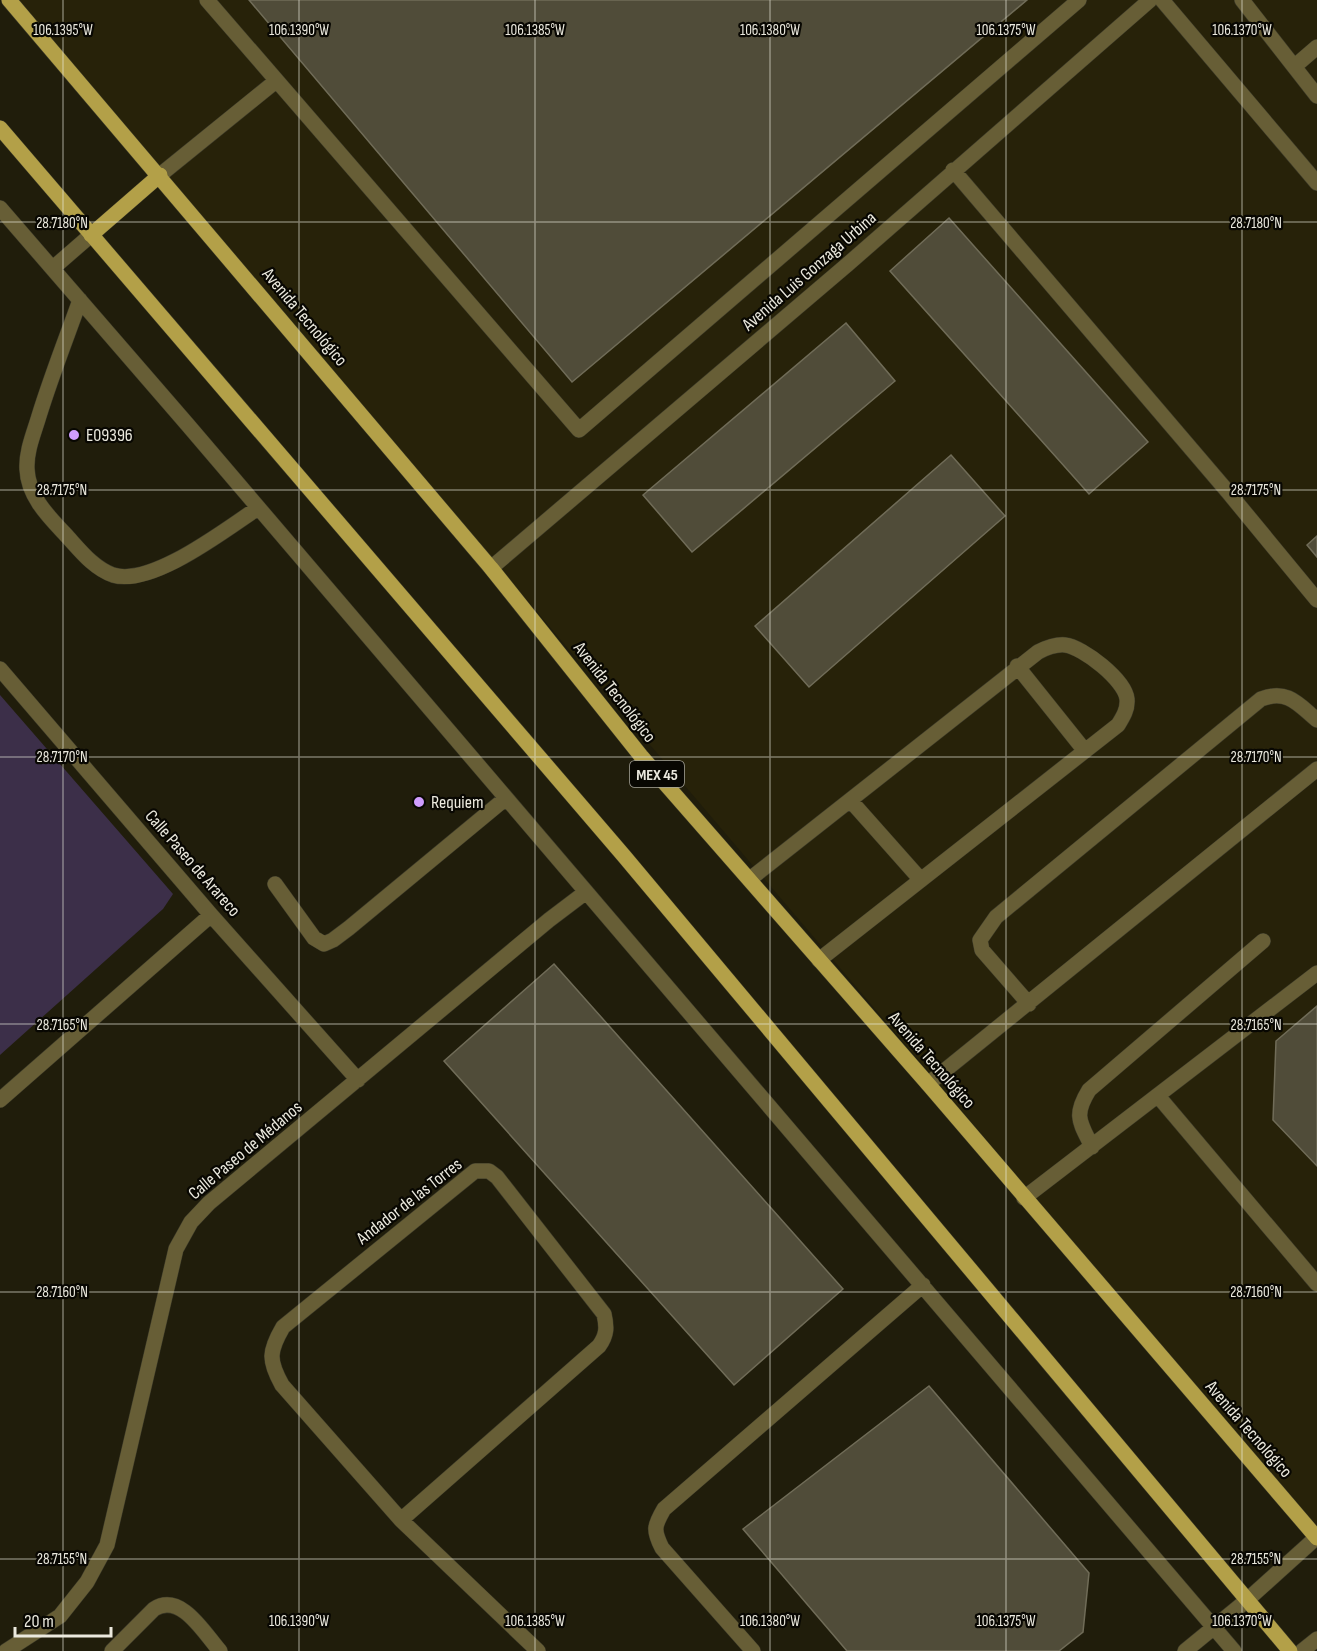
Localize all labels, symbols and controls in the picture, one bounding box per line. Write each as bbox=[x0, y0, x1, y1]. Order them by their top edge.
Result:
text: 106.1395°W bbox=[33, 21, 93, 40]
text: 106.1390°W bbox=[269, 21, 329, 40]
text: 106.1385°W bbox=[505, 21, 565, 40]
text: 106.1380°W bbox=[740, 21, 800, 40]
text: 106.1375°W bbox=[977, 21, 1036, 40]
text: 106.1370°W bbox=[1212, 21, 1272, 40]
street label: Avenida Luis Gonzaga Urbina bbox=[737, 207, 881, 336]
text: 28.7180°N bbox=[36, 214, 88, 233]
text: 28.7180°N bbox=[1230, 214, 1282, 233]
street label: Avenida Tecnológico bbox=[257, 263, 352, 371]
place label: E09396 bbox=[86, 425, 133, 446]
marker: E09396 bbox=[67, 428, 81, 442]
text: 28.7175°N bbox=[37, 481, 87, 500]
text: 28.7175°N bbox=[1231, 481, 1281, 500]
street label: Avenida Tecnológico bbox=[568, 637, 660, 747]
text: 28.7170°N bbox=[36, 748, 88, 767]
text: 28.7170°N bbox=[1230, 748, 1282, 767]
road number: MEX 45 bbox=[630, 761, 684, 787]
place label: Requiem bbox=[431, 792, 484, 813]
marker: Requiem bbox=[412, 795, 426, 809]
street label: Calle Paseo de Arareco bbox=[141, 806, 245, 921]
street label: Avenida Tecnológico bbox=[883, 1007, 979, 1113]
text: 28.7165°N bbox=[36, 1016, 88, 1035]
text: 28.7165°N bbox=[1230, 1016, 1282, 1035]
street label: Calle Paseo de Médanos bbox=[184, 1097, 306, 1204]
street label: Andador de las Torres bbox=[352, 1154, 466, 1250]
text: 28.7160°N bbox=[36, 1283, 88, 1302]
text: 28.7160°N bbox=[1230, 1283, 1282, 1302]
street label: Avenida Tecnológico bbox=[1200, 1376, 1296, 1482]
text: 28.7155°N bbox=[37, 1550, 87, 1569]
text: 28.7155°N bbox=[1231, 1550, 1281, 1569]
scale bar bbox=[15, 1600, 111, 1638]
text: 20 m bbox=[24, 1611, 54, 1632]
text: 106.1390°W bbox=[269, 1612, 329, 1631]
text: 106.1385°W bbox=[505, 1612, 565, 1631]
text: 106.1380°W bbox=[740, 1612, 800, 1631]
text: 106.1375°W bbox=[977, 1612, 1036, 1631]
text: 106.1370°W bbox=[1212, 1612, 1272, 1631]

